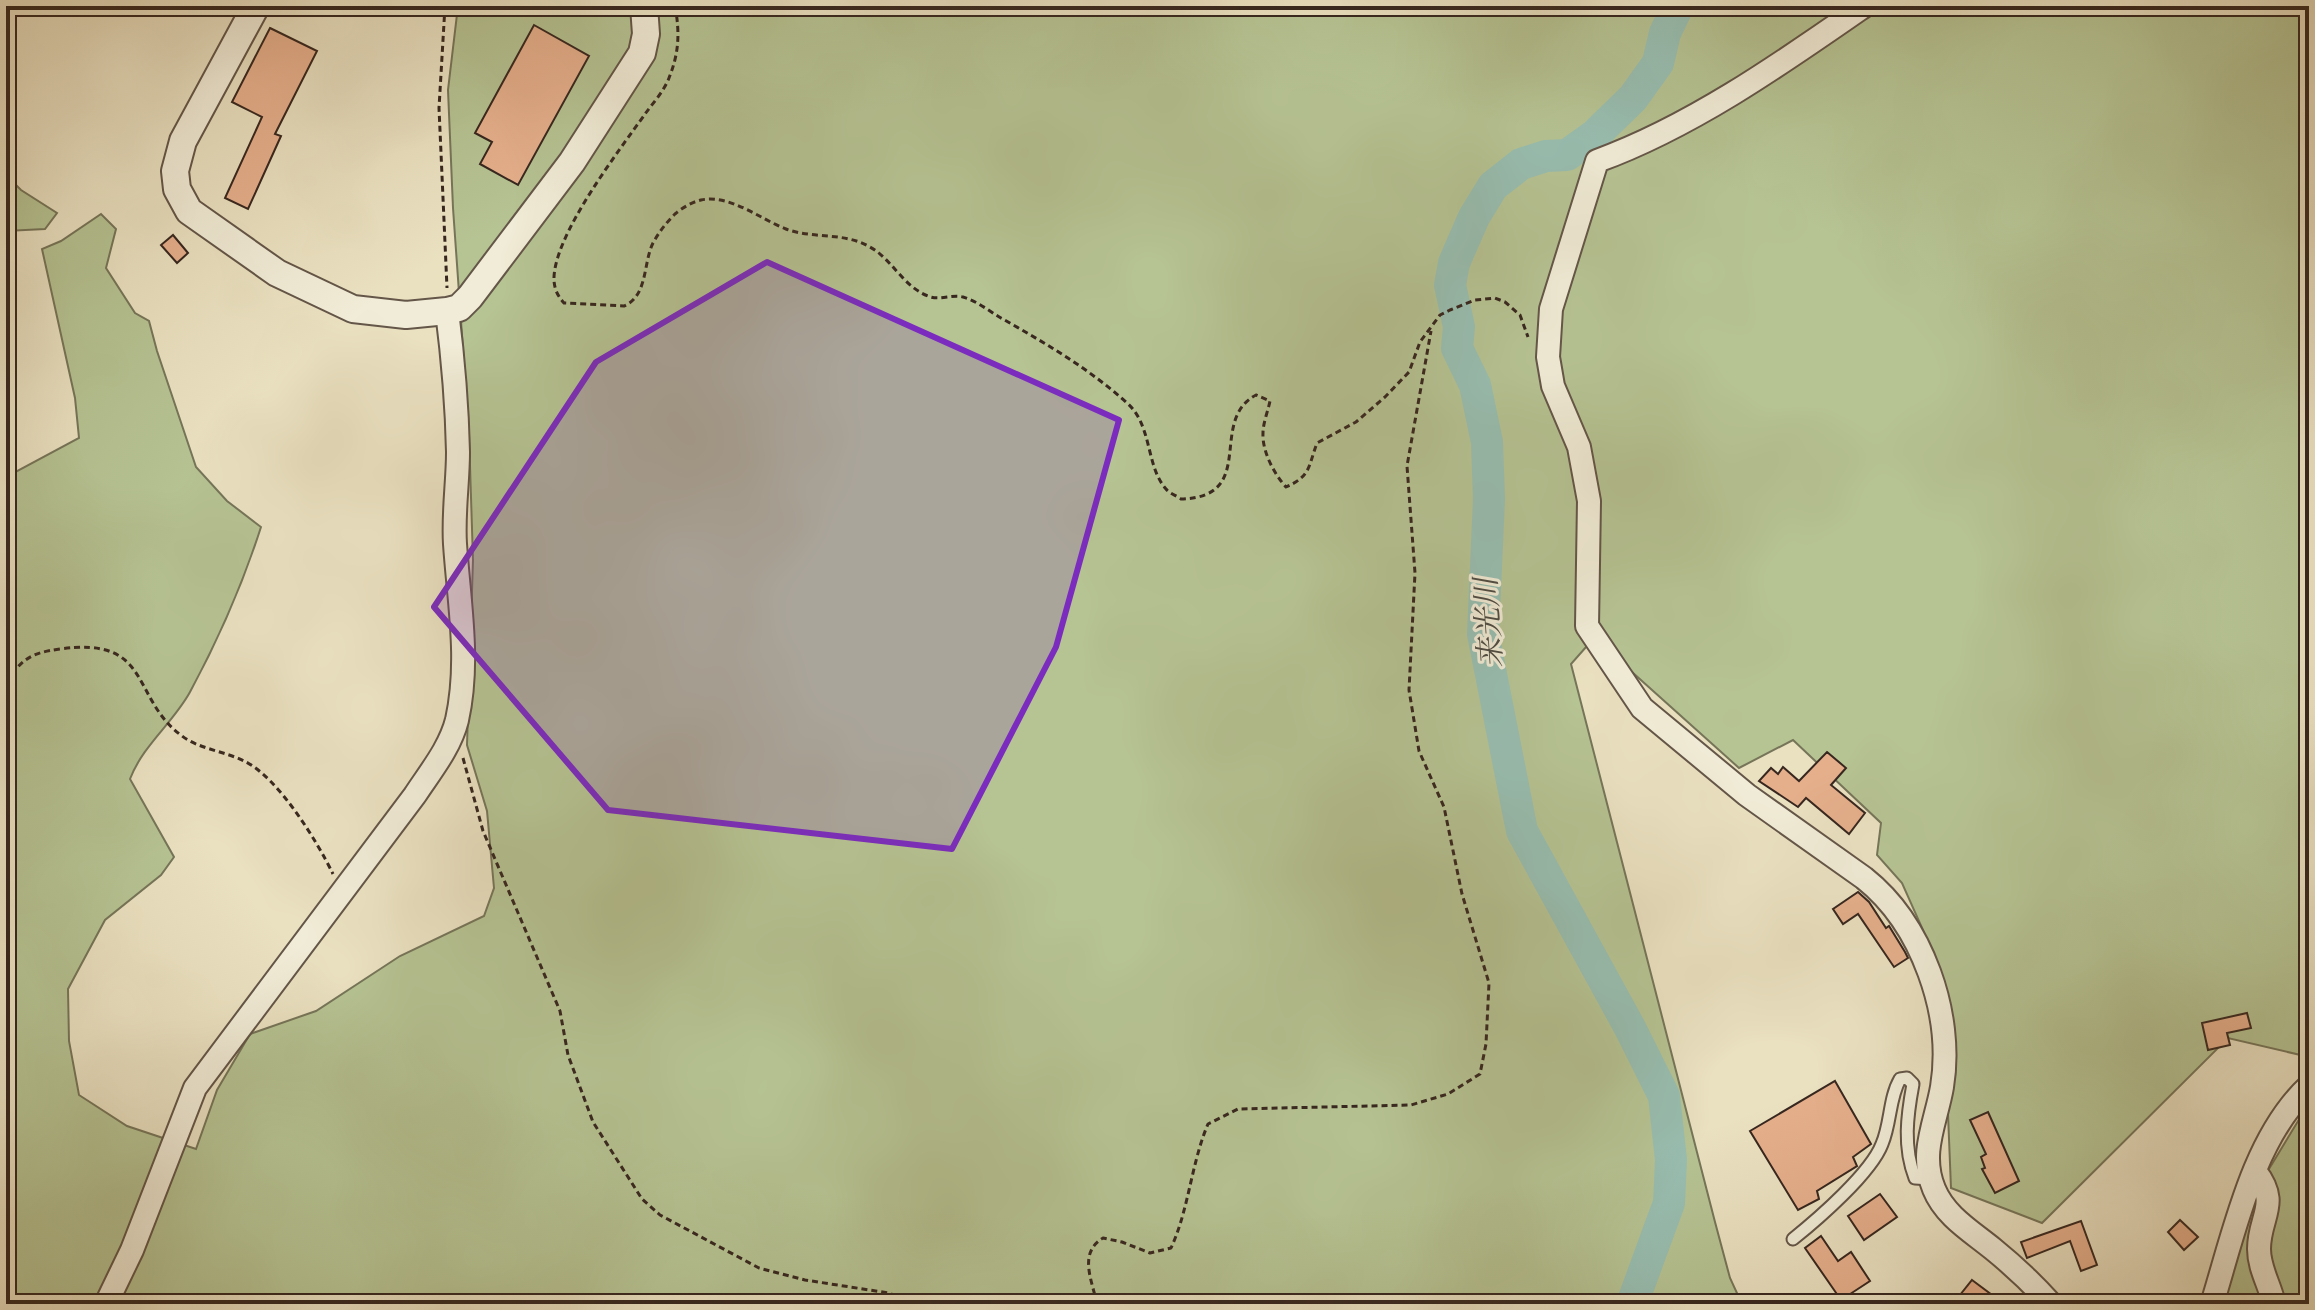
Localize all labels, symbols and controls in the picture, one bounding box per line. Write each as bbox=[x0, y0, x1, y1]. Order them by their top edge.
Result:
water label: 来光川 bbox=[1465, 574, 1513, 669]

